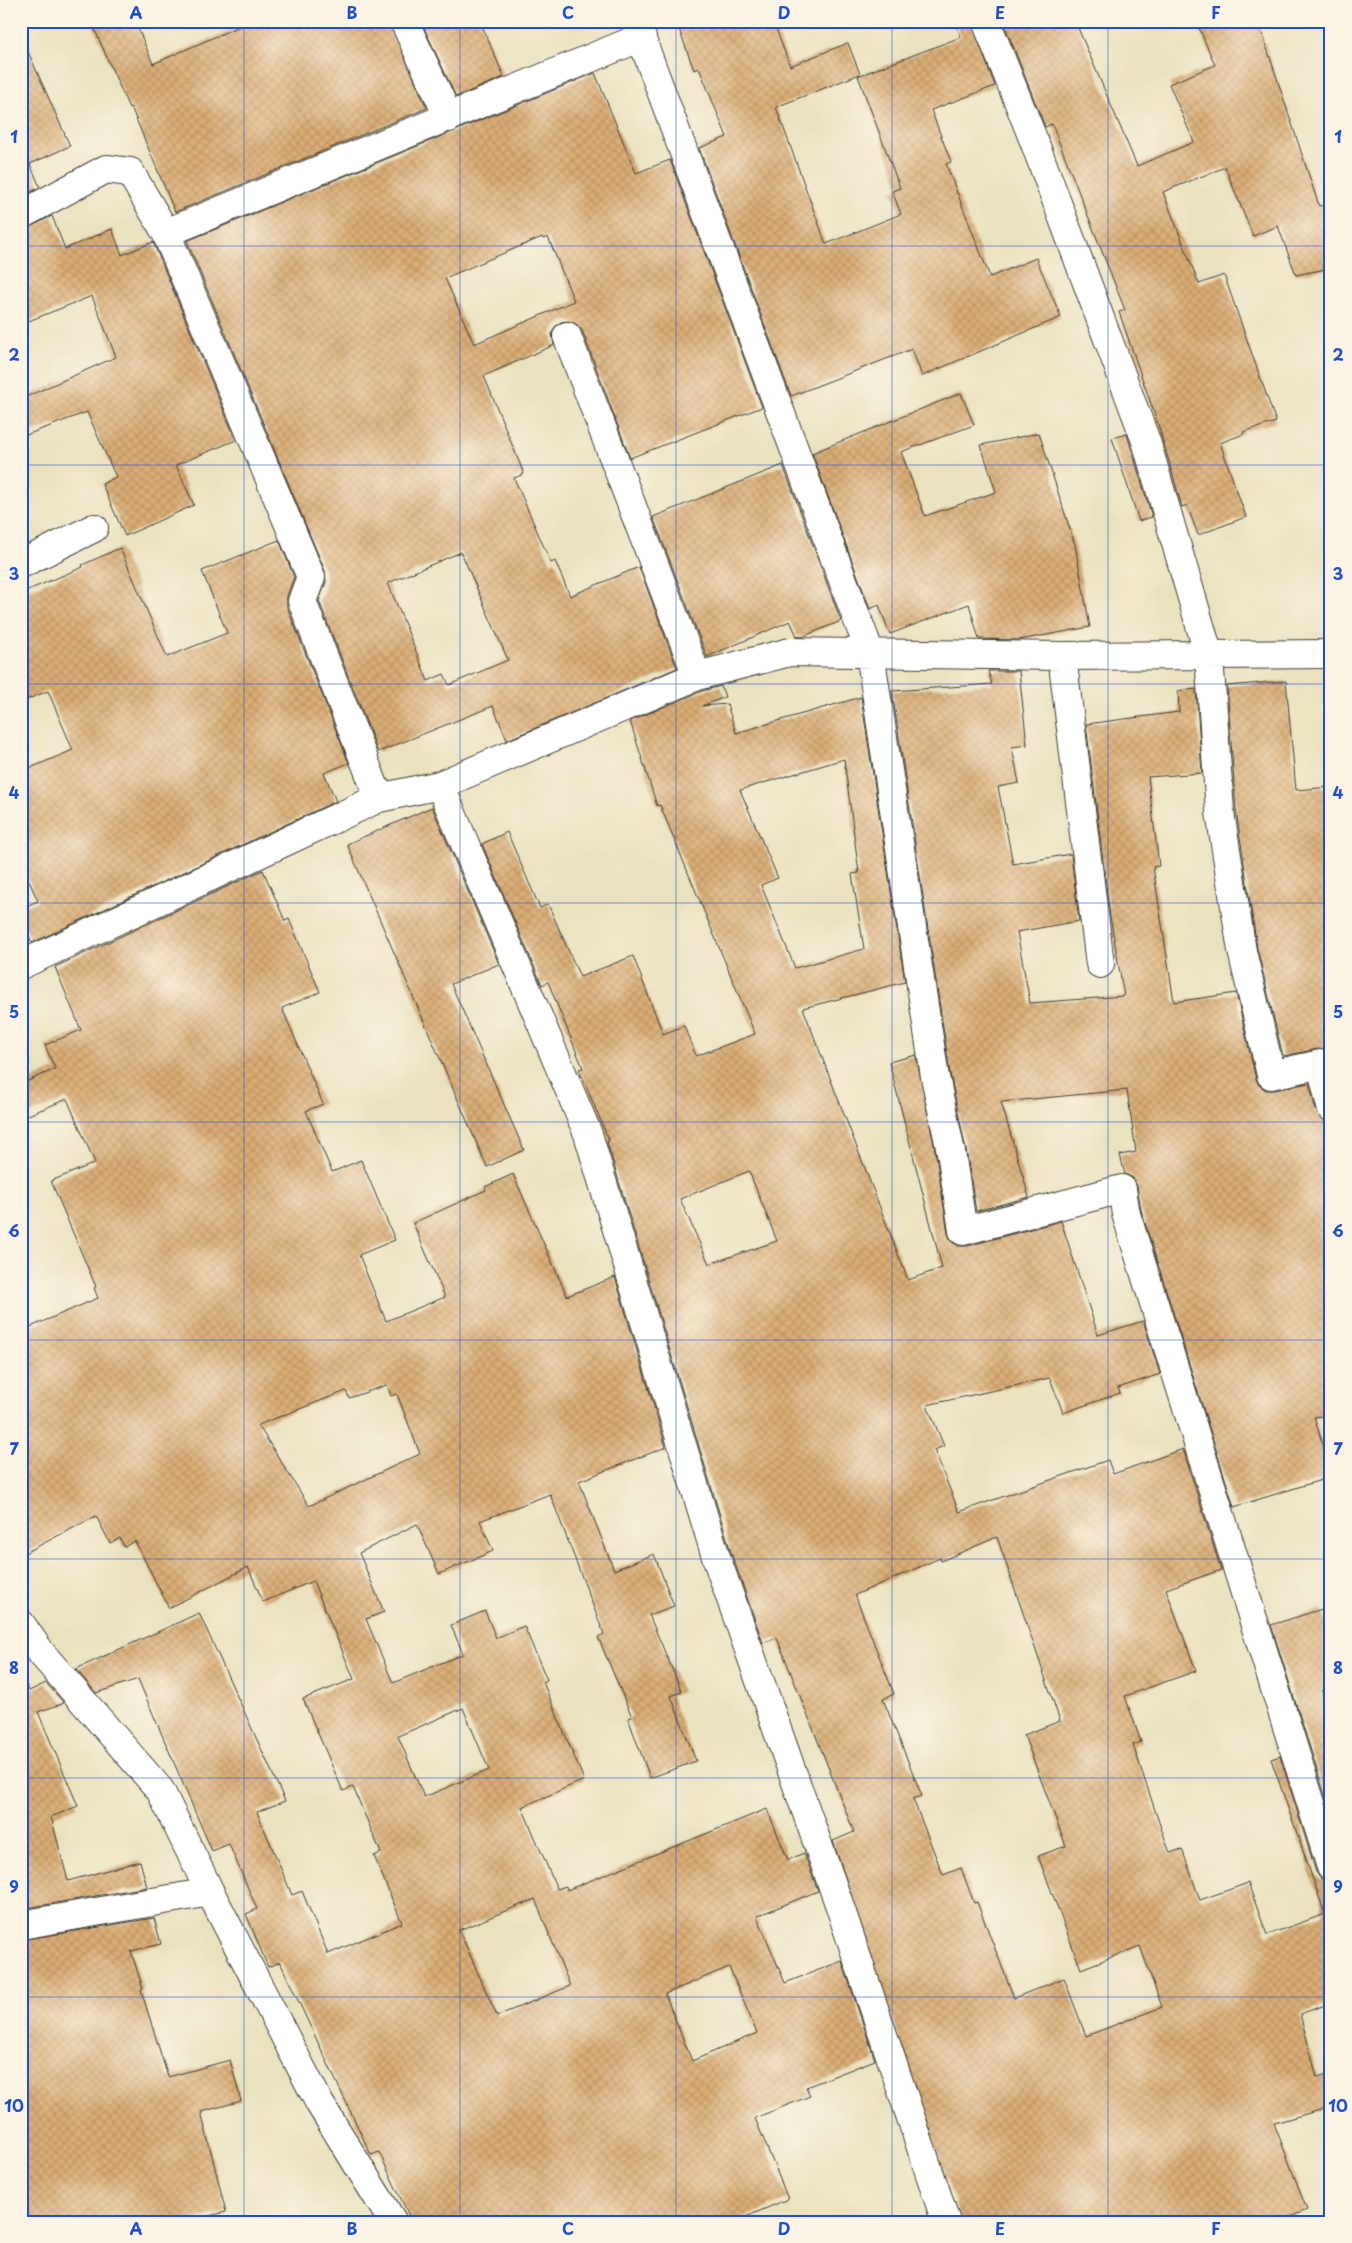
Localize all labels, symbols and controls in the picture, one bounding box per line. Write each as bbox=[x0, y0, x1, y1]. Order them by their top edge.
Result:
text: A bbox=[130, 0, 143, 24]
text: B bbox=[347, 0, 358, 24]
text: C bbox=[562, 0, 574, 24]
text: D bbox=[778, 0, 790, 24]
text: E bbox=[995, 0, 1005, 24]
text: F bbox=[1211, 0, 1221, 24]
text: 1 bbox=[10, 124, 18, 148]
text: 1 bbox=[1334, 124, 1342, 148]
text: 2 bbox=[8, 342, 20, 366]
text: 2 bbox=[1332, 342, 1344, 366]
text: 3 bbox=[9, 561, 19, 585]
text: 3 bbox=[1333, 561, 1343, 585]
text: 4 bbox=[9, 780, 20, 804]
text: 4 bbox=[1333, 780, 1344, 804]
text: 5 bbox=[9, 999, 19, 1023]
text: 5 bbox=[1333, 999, 1343, 1023]
text: 6 bbox=[8, 1218, 20, 1242]
text: 6 bbox=[1332, 1218, 1344, 1242]
text: 7 bbox=[9, 1436, 19, 1460]
text: 7 bbox=[1333, 1436, 1343, 1460]
text: 8 bbox=[9, 1655, 19, 1679]
text: 8 bbox=[1333, 1655, 1343, 1679]
text: 9 bbox=[9, 1874, 19, 1898]
text: 9 bbox=[1333, 1874, 1343, 1898]
text: 10 bbox=[4, 2093, 24, 2117]
text: 10 bbox=[1328, 2093, 1348, 2117]
text: A bbox=[130, 2216, 143, 2240]
text: B bbox=[347, 2216, 358, 2240]
text: C bbox=[562, 2216, 574, 2240]
text: D bbox=[778, 2216, 790, 2240]
text: E bbox=[995, 2216, 1005, 2240]
text: F bbox=[1211, 2216, 1221, 2240]

